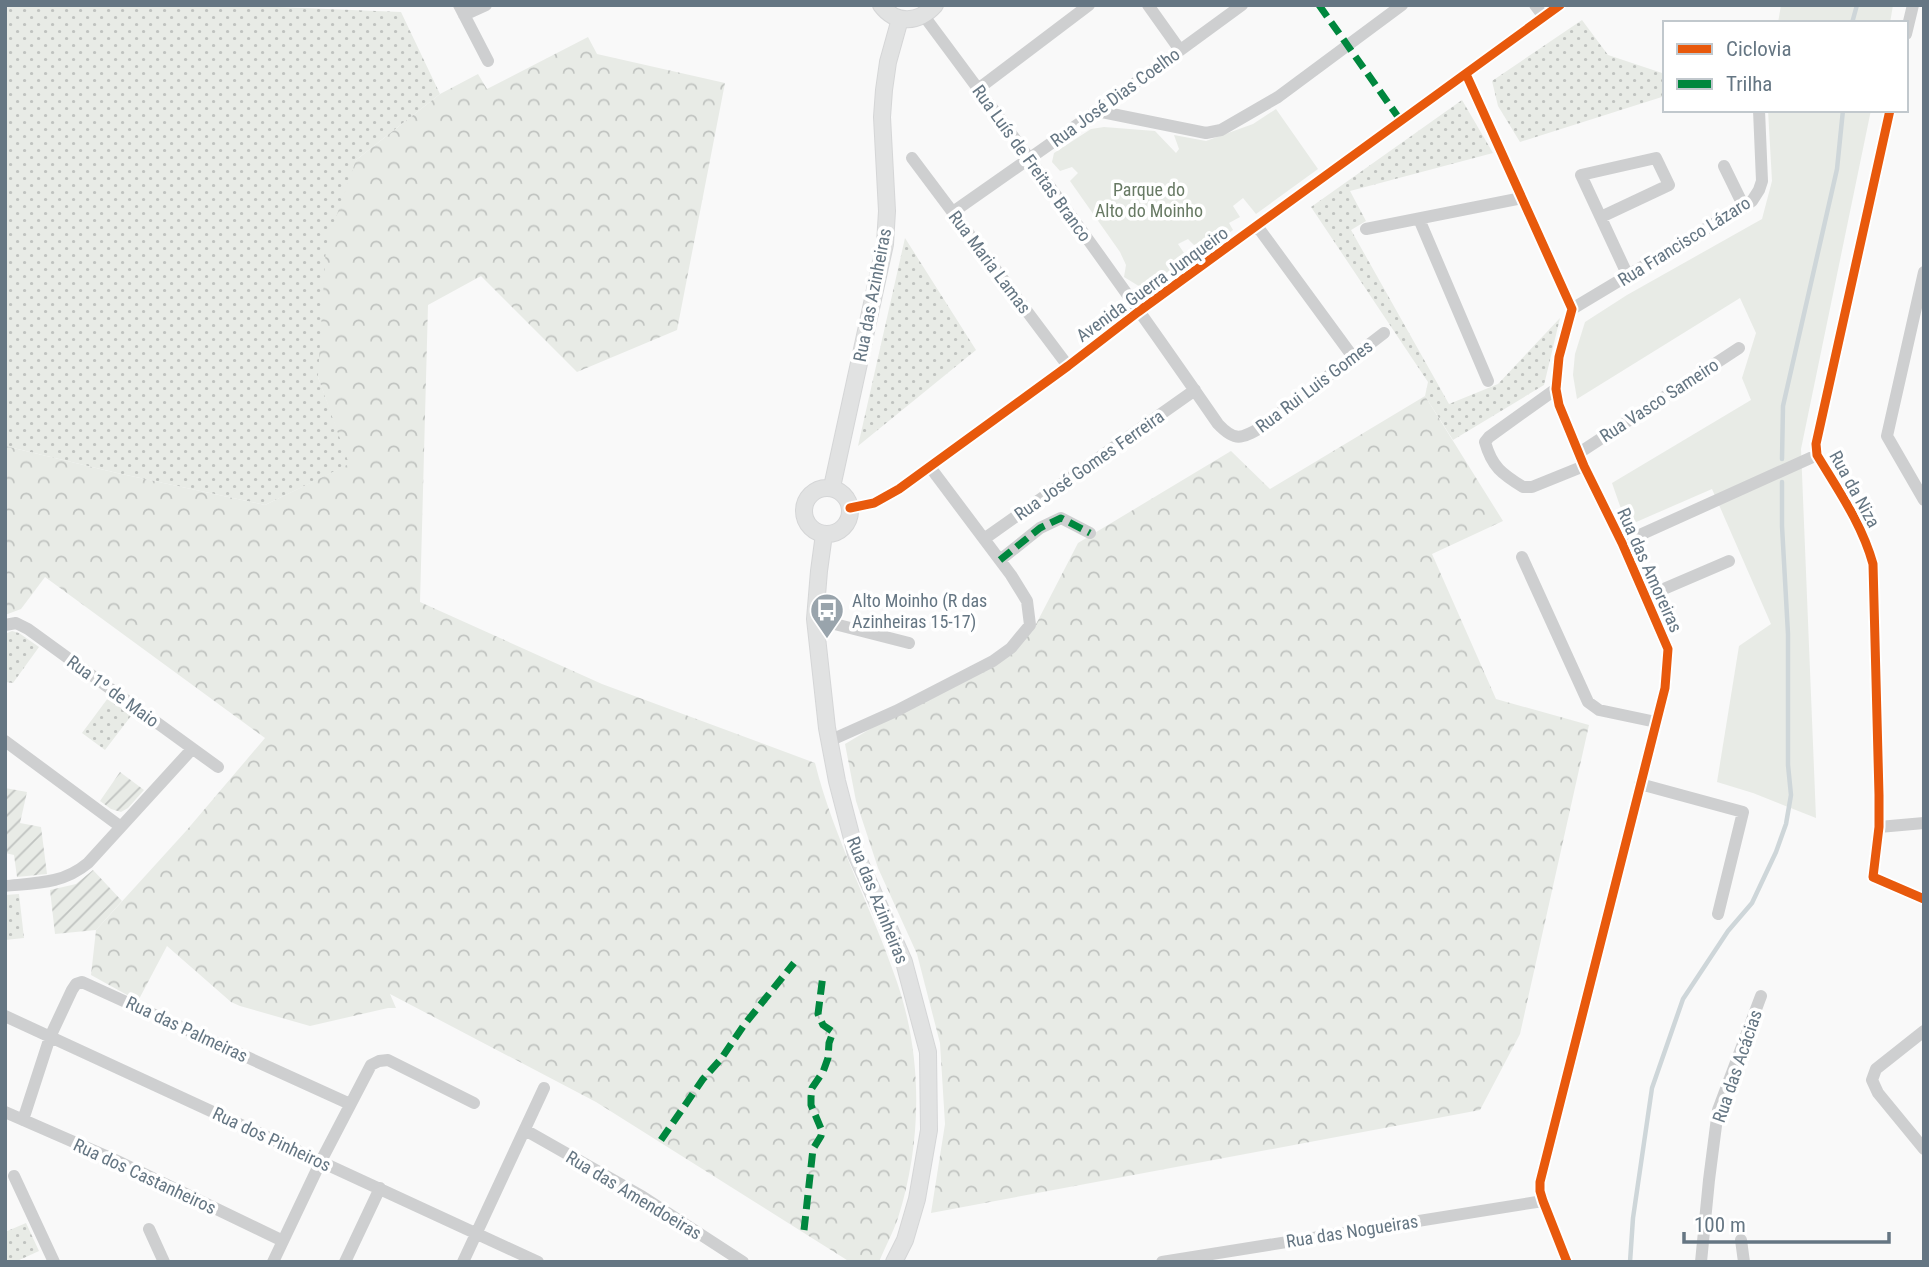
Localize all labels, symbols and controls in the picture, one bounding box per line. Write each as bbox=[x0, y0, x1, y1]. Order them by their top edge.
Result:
legend bbox=[1663, 21, 1908, 112]
text: Ciclovia bbox=[1726, 37, 1792, 61]
street label: Rua José Dias Coelho bbox=[1046, 43, 1184, 151]
text: Trilha bbox=[1726, 72, 1772, 96]
street label: Rua Luís de Freitas Branco bbox=[968, 81, 1096, 245]
park label: Parque do Alto do Moinho bbox=[1095, 179, 1203, 221]
street label: Rua Francisco Lázaro bbox=[1614, 192, 1754, 290]
street label: Rua Maria Lamas bbox=[945, 206, 1035, 318]
street label: Avenida Guerra Junqueiro bbox=[1072, 222, 1232, 346]
street label: Rua das Azinheiras bbox=[849, 227, 895, 363]
street label: Rua Rui Luis Gomes bbox=[1251, 335, 1377, 437]
street label: Rua Vasco Sameiro bbox=[1596, 354, 1722, 446]
street label: Rua José Gomes Ferreira bbox=[1010, 405, 1168, 525]
street label: Rua da Niza bbox=[1825, 447, 1885, 531]
street label: Rua das Amoreiras bbox=[1613, 505, 1687, 635]
place label: Alto Moinho (R das Azinheiras 15-17) bbox=[852, 590, 987, 633]
bus stop icon: Alto Moinho (R das Azinheiras 15-17) bbox=[808, 591, 846, 640]
street label: Rua 1º de Maio bbox=[63, 651, 163, 731]
street label: Rua das Azinheiras bbox=[843, 833, 913, 967]
street label: Rua das Palmeiras bbox=[123, 992, 251, 1066]
street label: Rua das Acácias bbox=[1708, 1007, 1766, 1125]
street label: Rua dos Pinheiros bbox=[210, 1102, 334, 1176]
street label: Rua dos Castanheiros bbox=[70, 1134, 220, 1218]
street label: Rua das Amendoeiras bbox=[562, 1146, 706, 1244]
scale bar bbox=[1684, 1200, 1889, 1244]
street label: Rua das Nogueiras bbox=[1285, 1210, 1419, 1252]
text: 100 m bbox=[1694, 1213, 1746, 1237]

